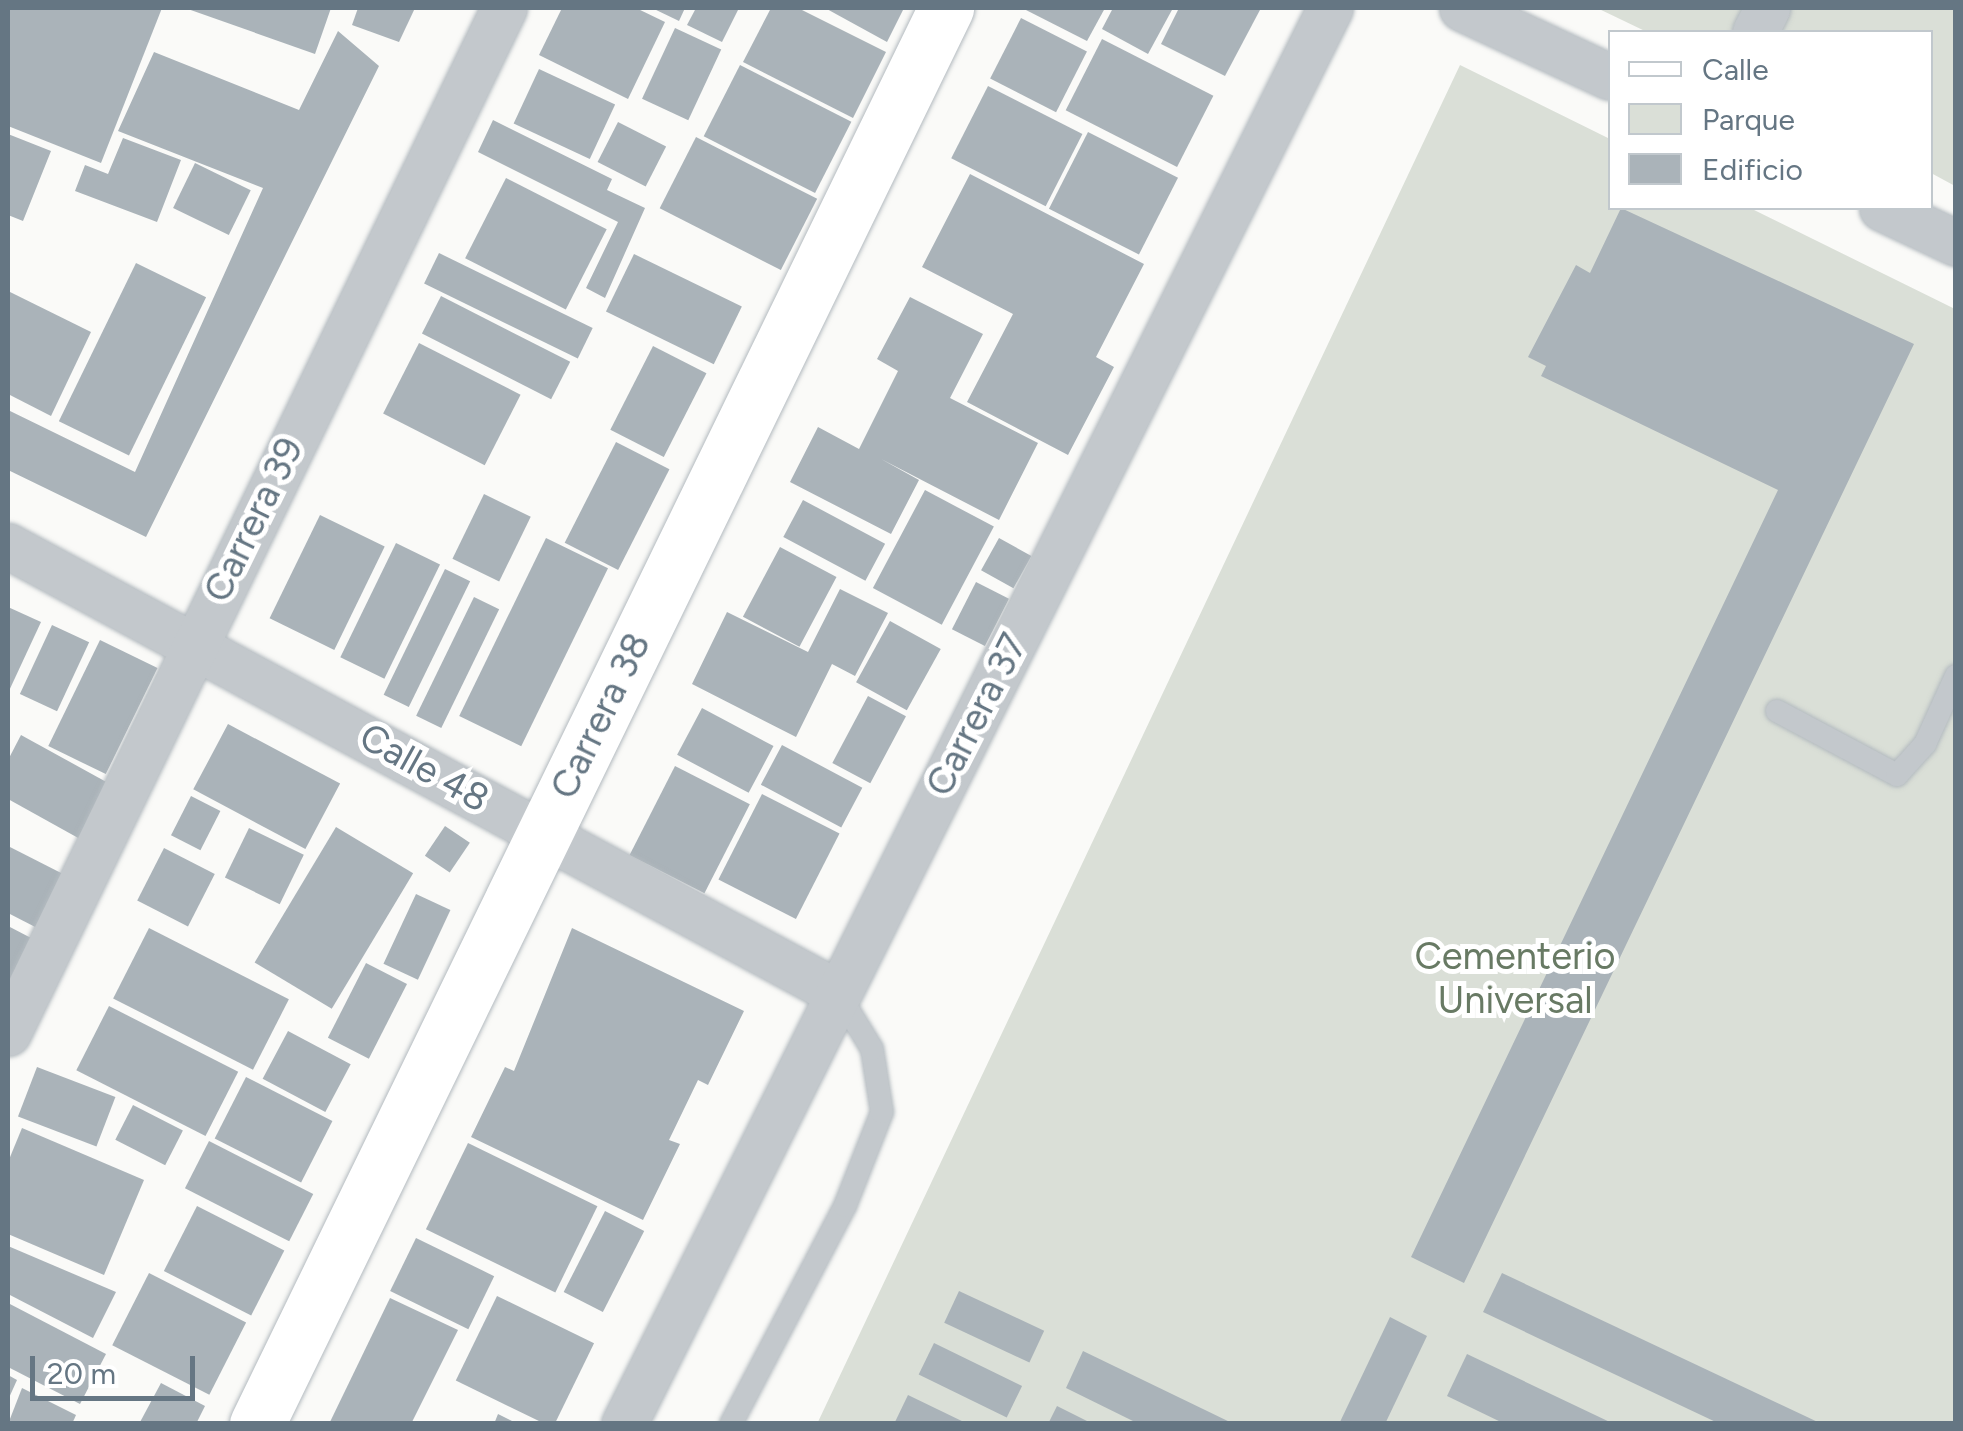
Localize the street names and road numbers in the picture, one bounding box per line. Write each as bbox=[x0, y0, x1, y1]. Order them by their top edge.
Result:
street label: Carrera 39 bbox=[195, 430, 313, 610]
street label: Carrera 38 bbox=[541, 626, 661, 806]
street label: Carrera 37 bbox=[917, 626, 1037, 804]
street label: Calle 48 bbox=[351, 714, 497, 822]

